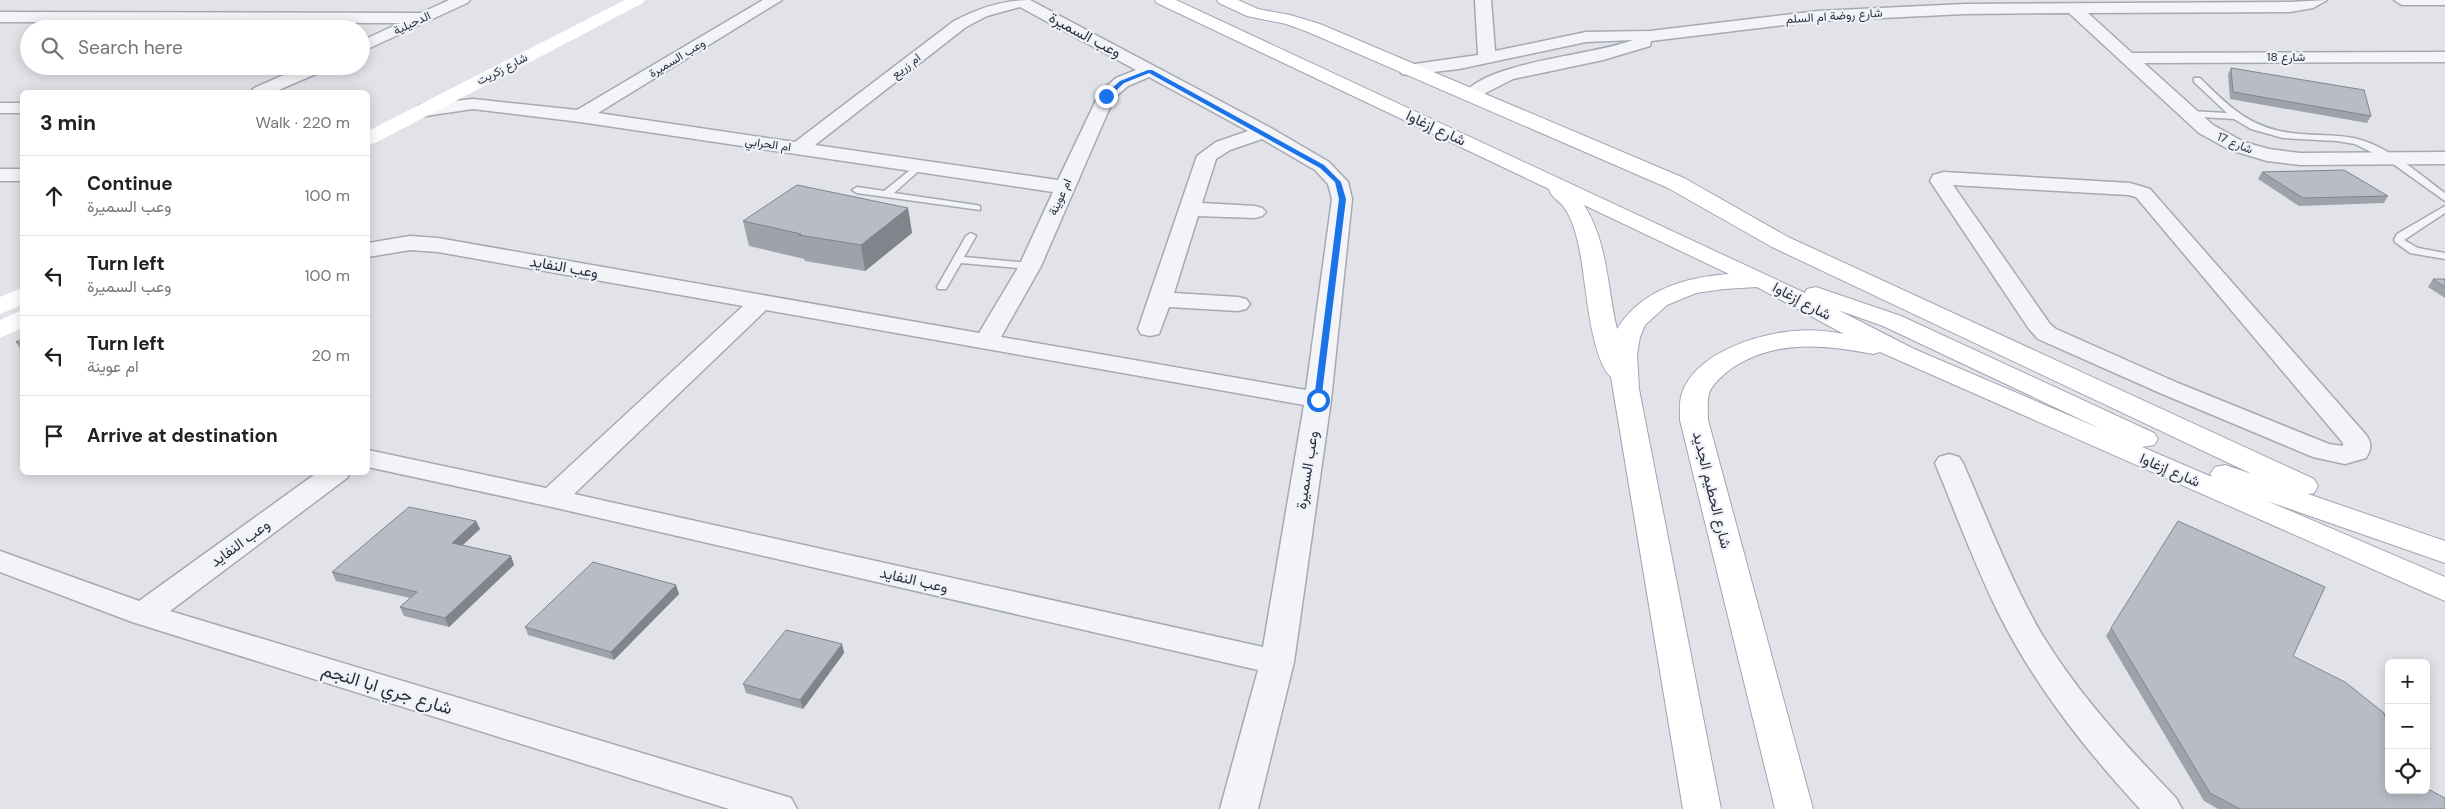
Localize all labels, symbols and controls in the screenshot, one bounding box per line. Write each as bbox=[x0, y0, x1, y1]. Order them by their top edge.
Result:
street label: شارع روضة ام السلم bbox=[1785, 5, 1883, 28]
street label: الدحيلية bbox=[391, 7, 433, 39]
street label: وعب السميرة bbox=[1045, 8, 1125, 62]
search box bbox=[20, 20, 370, 75]
icon: search bbox=[38, 34, 66, 62]
text: Search here bbox=[78, 35, 183, 60]
street label: وعب السميرة bbox=[646, 35, 708, 81]
street label: شارع زكريت bbox=[474, 49, 531, 90]
street label: شارع 18 bbox=[2267, 49, 2305, 66]
street label: ام زريع bbox=[888, 50, 924, 83]
route end bbox=[1095, 85, 1118, 108]
street label: شارع إزغاوا bbox=[1403, 106, 1469, 151]
text: 3 min bbox=[40, 109, 96, 137]
text: Walk · 220 m bbox=[256, 112, 350, 133]
street label: شارع 17 bbox=[2214, 129, 2255, 158]
street label: ام الحرابي bbox=[744, 133, 792, 157]
text: Continue bbox=[87, 171, 173, 196]
street label: ام عوينة bbox=[1045, 176, 1075, 218]
icon: ahead bbox=[40, 182, 68, 210]
text: 100 m bbox=[305, 185, 350, 206]
text: وعب السميرة bbox=[87, 196, 171, 217]
text: Turn left bbox=[87, 251, 165, 276]
street label: وعب النفايد bbox=[528, 251, 600, 283]
icon: left bbox=[40, 262, 68, 290]
text: 100 m bbox=[305, 265, 350, 286]
text: وعب السميرة bbox=[87, 276, 171, 297]
street label: شارع إزغاوا bbox=[1769, 277, 1835, 326]
text: Turn left bbox=[87, 331, 165, 356]
icon: left bbox=[40, 342, 68, 370]
text: 20 m bbox=[311, 345, 350, 366]
text: ام عوينة bbox=[87, 356, 139, 377]
route start bbox=[1307, 389, 1330, 412]
icon: arrive bbox=[40, 422, 68, 450]
text: Arrive at destination bbox=[87, 423, 278, 448]
street label: وعب السميرة bbox=[1291, 429, 1323, 511]
street label: شارع الحطيم الجديد bbox=[1687, 429, 1736, 551]
street label: شارع إزغاوا bbox=[2136, 448, 2203, 493]
street label: وعب النفايد bbox=[206, 515, 274, 571]
street label: وعب النفايد bbox=[878, 562, 950, 598]
street label: شارع جري ابا النجم bbox=[318, 658, 455, 723]
map controls bbox=[2385, 659, 2430, 794]
button: + bbox=[2385, 659, 2430, 704]
button: − bbox=[2385, 704, 2430, 749]
button: locate bbox=[2385, 749, 2430, 794]

